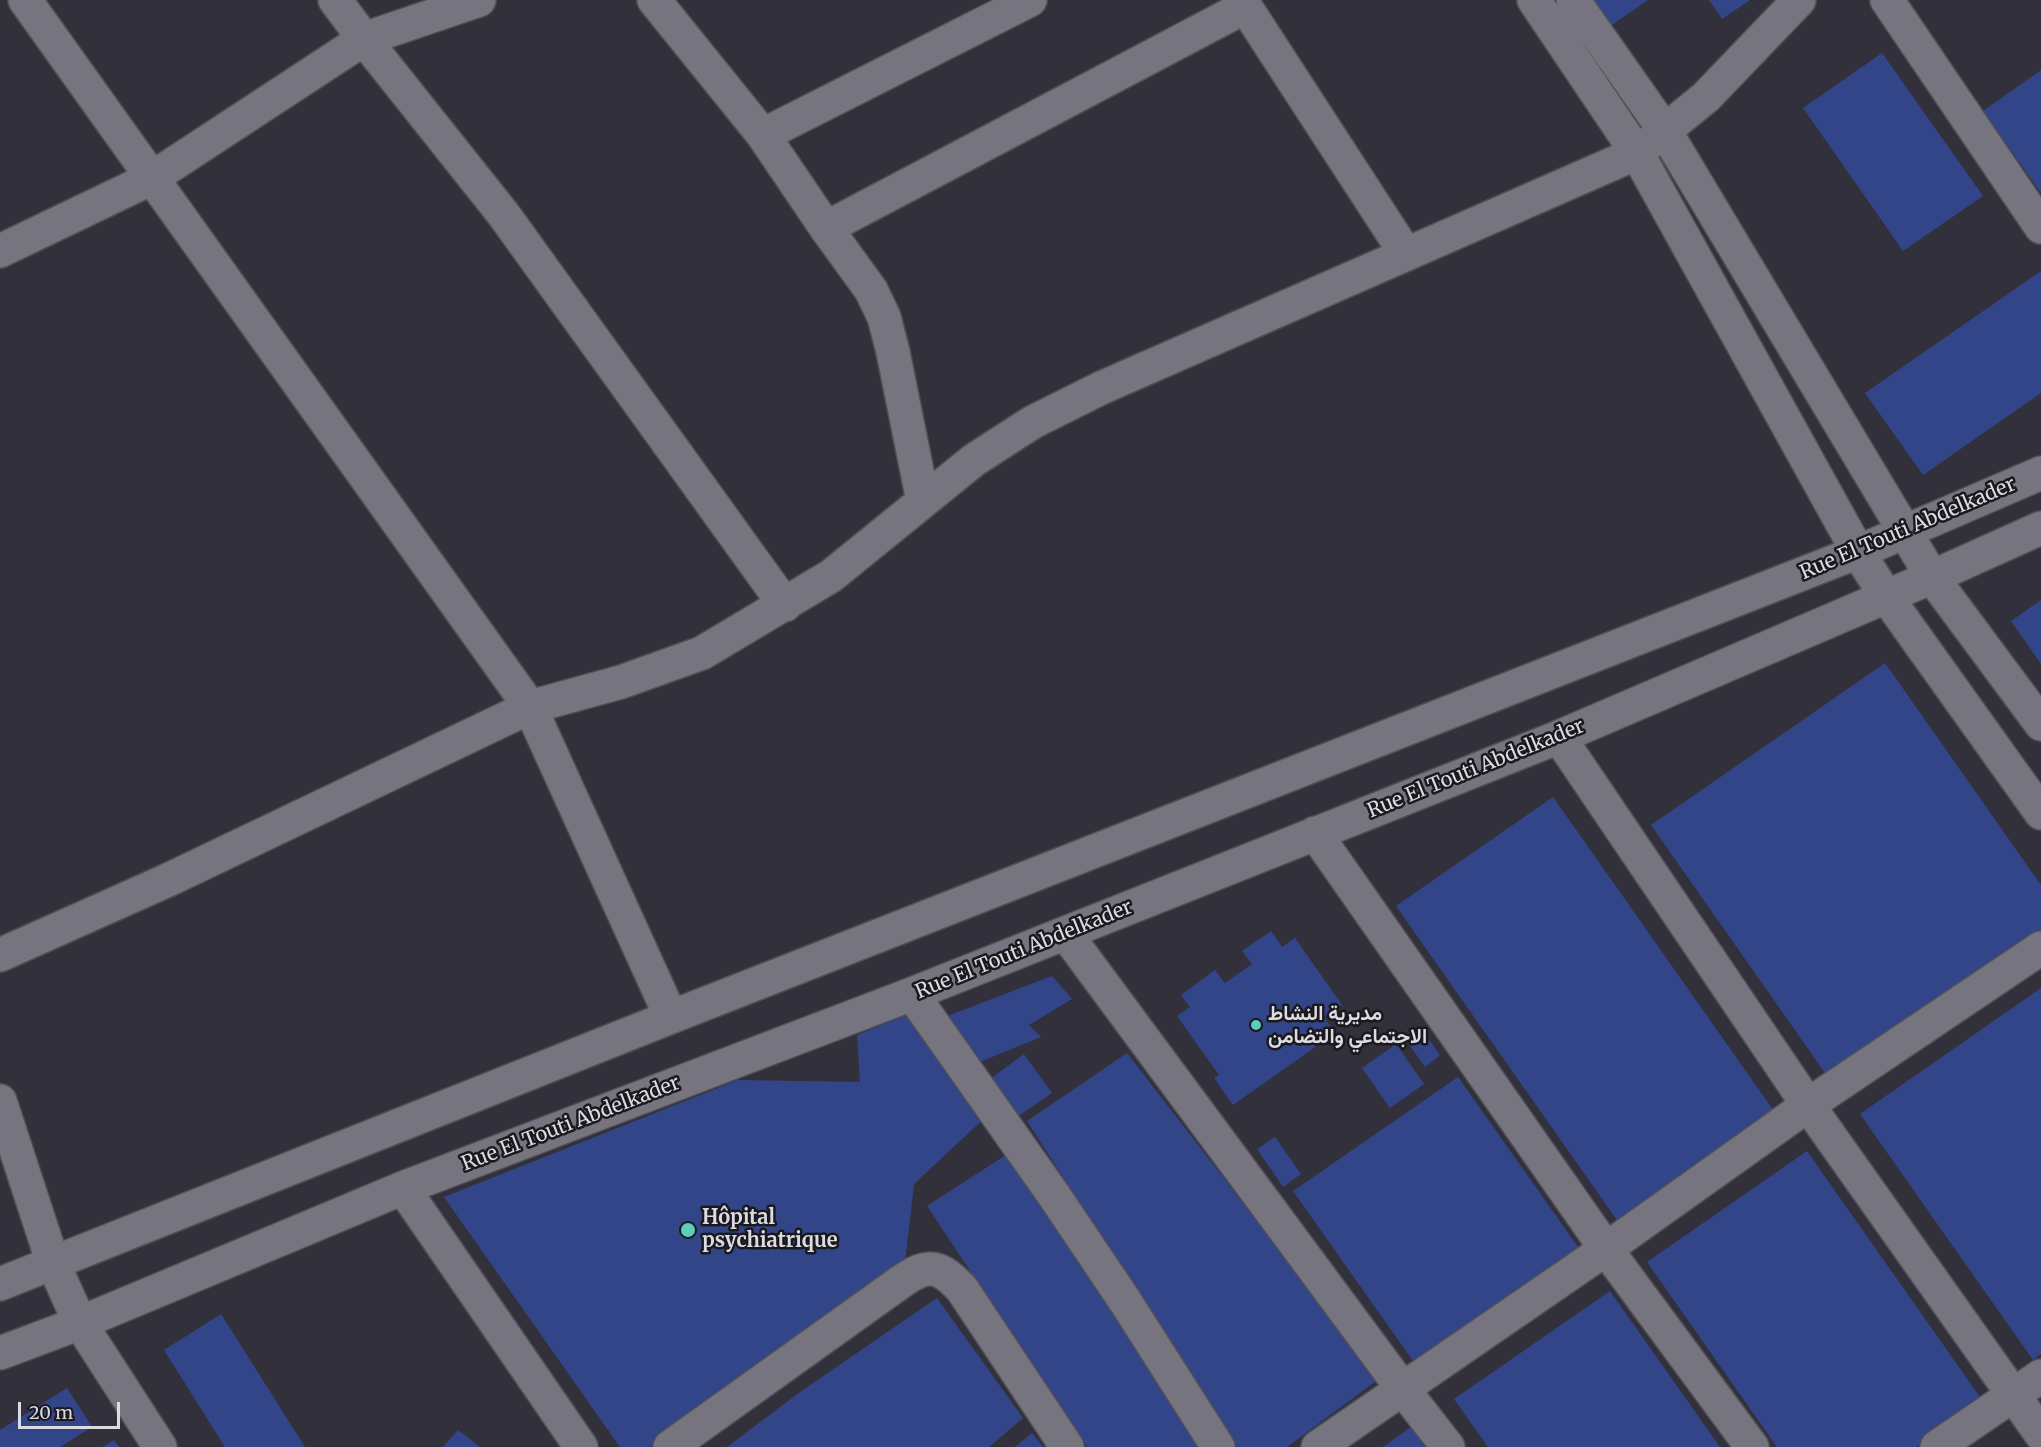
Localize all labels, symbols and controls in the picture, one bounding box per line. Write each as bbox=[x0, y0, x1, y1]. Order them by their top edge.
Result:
street label: Rue El Touti Abdelkader bbox=[1797, 473, 2019, 585]
street label: Rue El Touti Abdelkader bbox=[1364, 714, 1588, 824]
street label: Rue El Touti Abdelkader bbox=[912, 895, 1136, 1005]
place label: مديرية النشاط الاجتماعي والتضامن bbox=[1268, 1002, 1427, 1049]
marker: مديرية النشاط الاجتماعي والتضامن bbox=[1249, 1018, 1263, 1032]
street label: Rue El Touti Abdelkader bbox=[458, 1071, 684, 1177]
place label: Hôpital psychiatrique bbox=[702, 1206, 837, 1253]
marker: Hôpital psychiatrique bbox=[679, 1221, 697, 1239]
scale bar bbox=[21, 1390, 123, 1428]
text: 20 m bbox=[29, 1401, 73, 1424]

